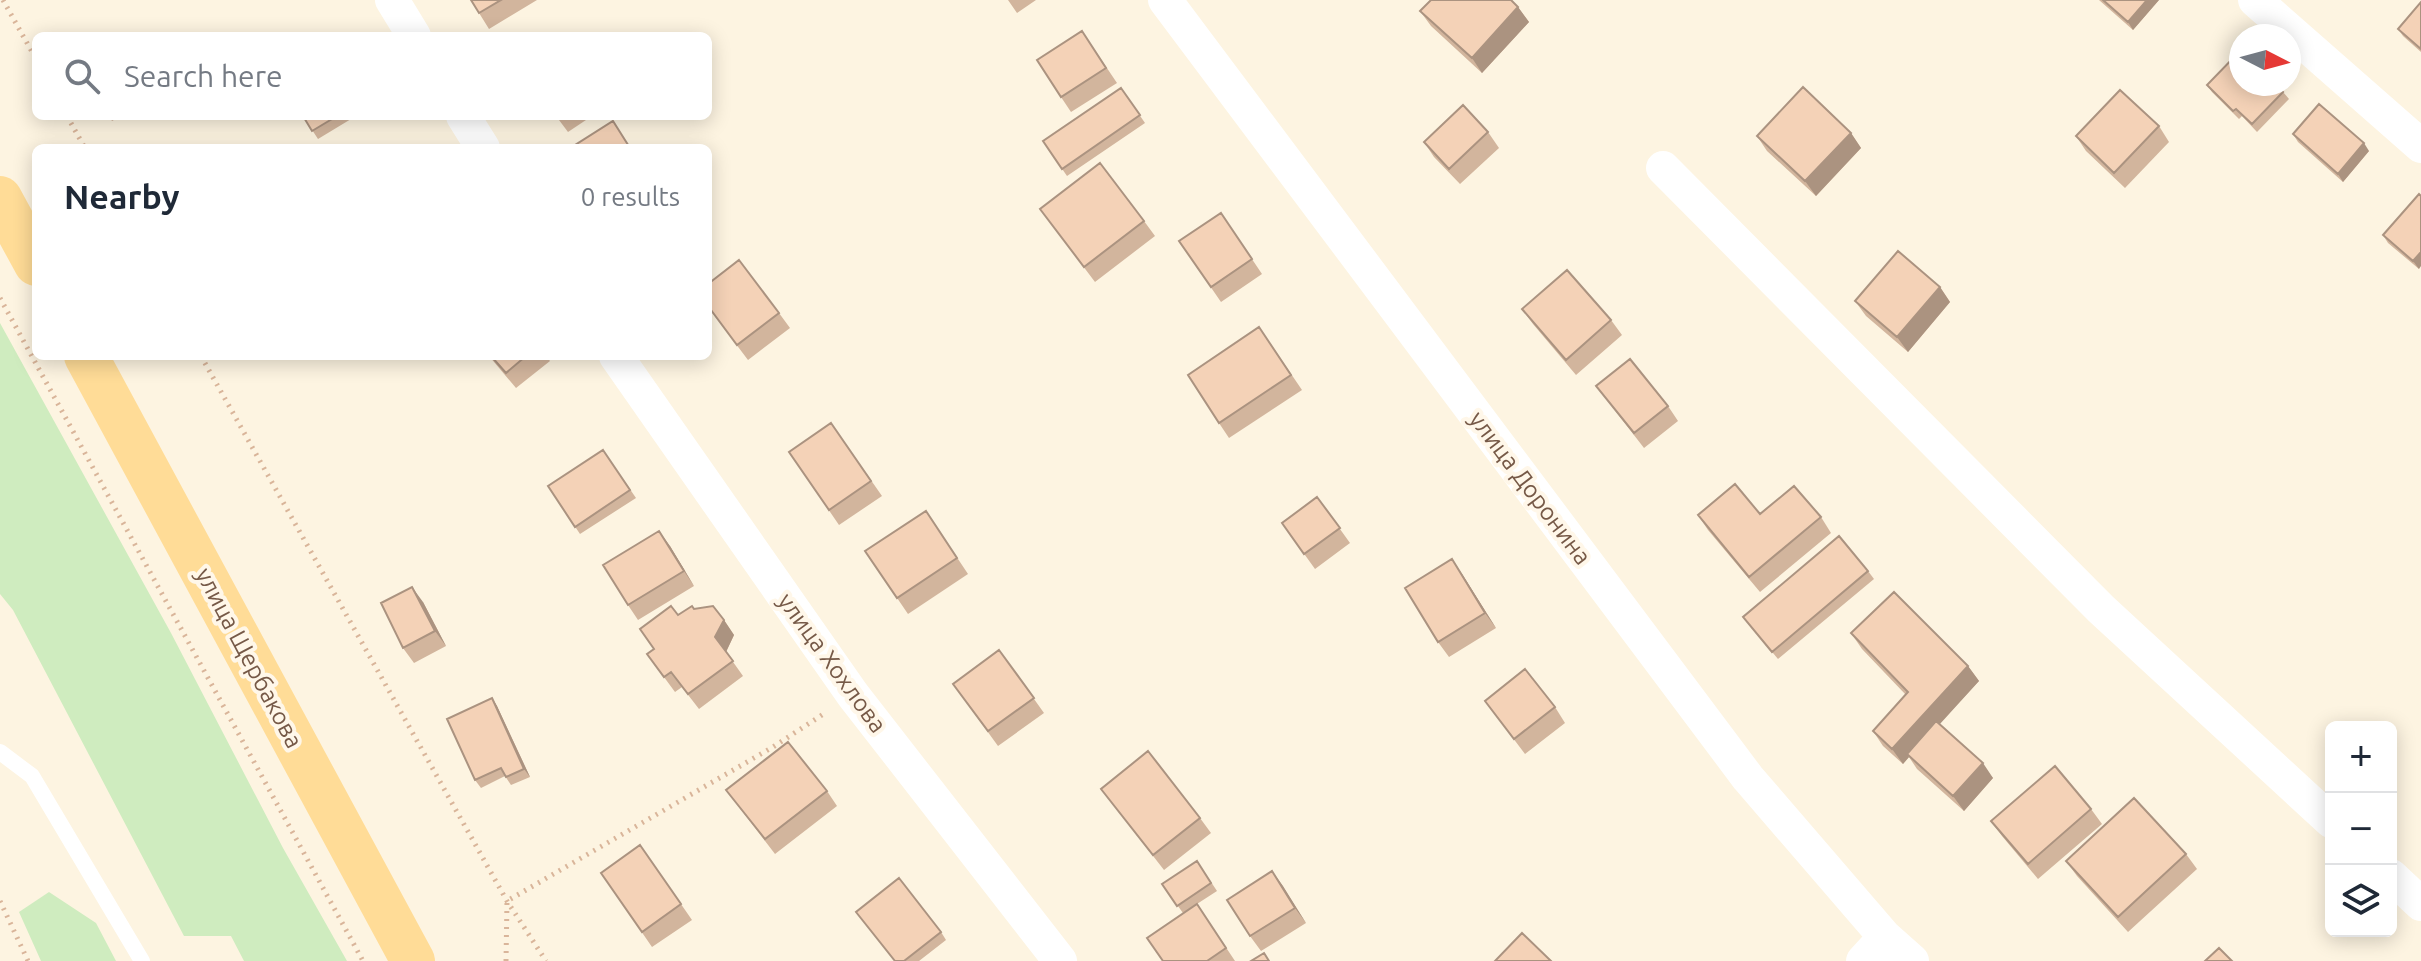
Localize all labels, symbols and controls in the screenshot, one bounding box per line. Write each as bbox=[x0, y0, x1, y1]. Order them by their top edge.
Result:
north arrow bbox=[2229, 24, 2301, 96]
search box bbox=[32, 32, 712, 120]
icon: search bbox=[60, 54, 104, 98]
text: Search here bbox=[124, 59, 283, 93]
text: Nearby bbox=[64, 177, 179, 215]
text: 0 results bbox=[581, 182, 680, 211]
street label: улица Доронина bbox=[1464, 406, 1597, 570]
street label: улица Щербакова bbox=[191, 563, 308, 752]
street label: улица Хохлова bbox=[773, 588, 892, 738]
map controls bbox=[2325, 721, 2397, 937]
button: + bbox=[2325, 721, 2397, 793]
button: − bbox=[2325, 793, 2397, 865]
button: layers bbox=[2325, 865, 2397, 937]

